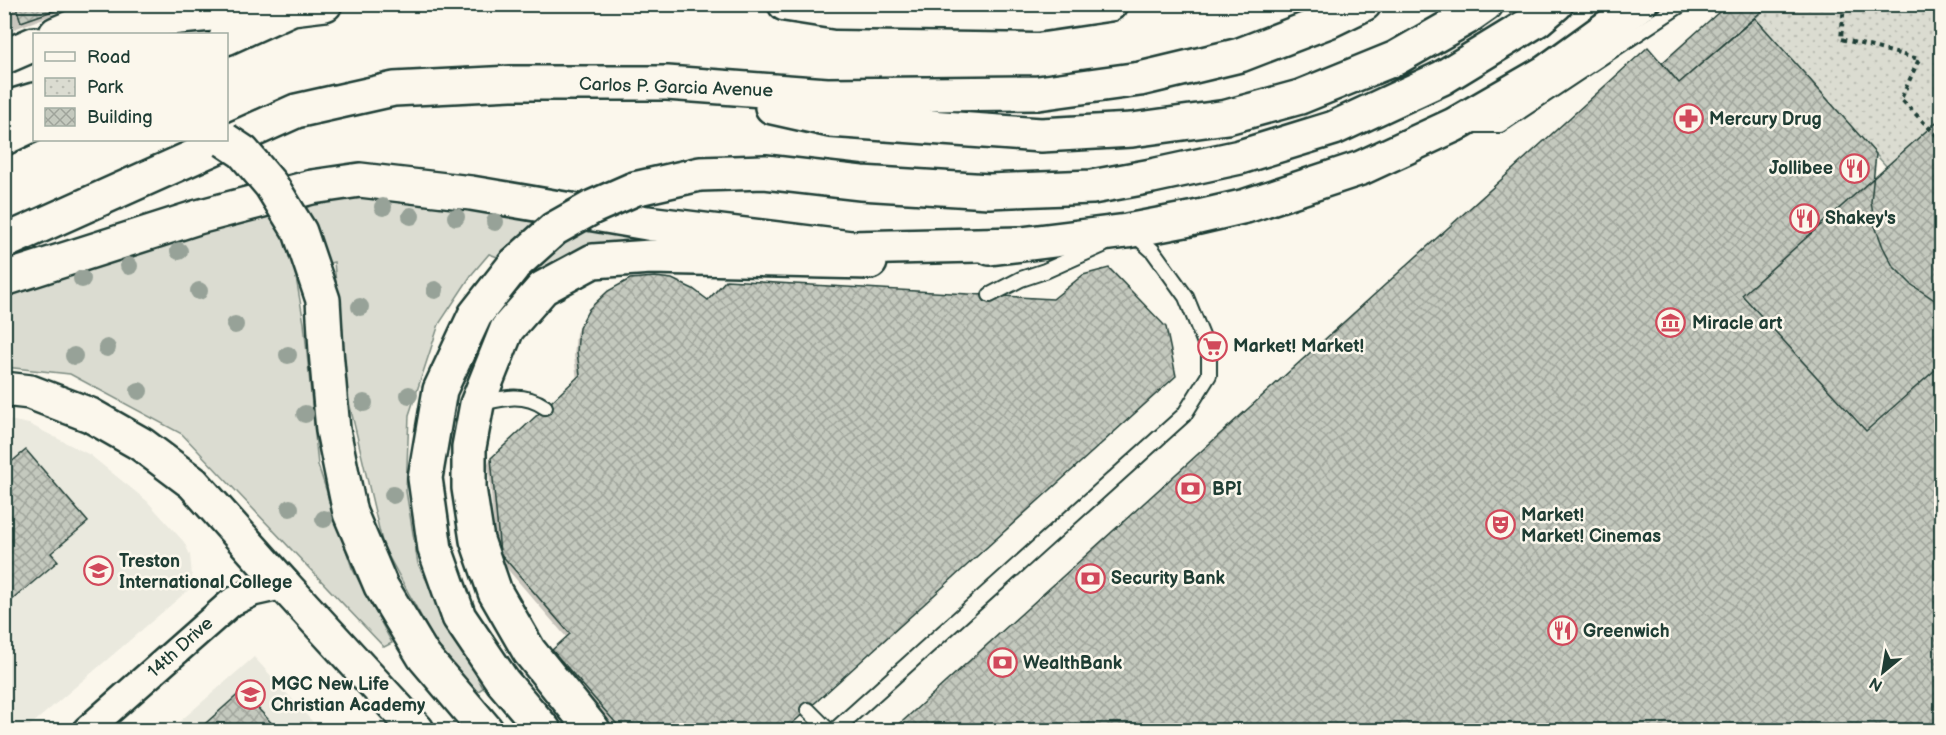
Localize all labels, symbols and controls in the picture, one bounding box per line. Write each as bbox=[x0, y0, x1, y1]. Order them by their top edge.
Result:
legend bbox=[33, 33, 228, 141]
text: Road bbox=[87, 47, 131, 68]
street label: Carlos P. Garcia Avenue bbox=[579, 74, 774, 101]
text: Park bbox=[87, 77, 123, 98]
pharmacy icon: Mercury Drug bbox=[1672, 103, 1704, 135]
text: Building bbox=[87, 107, 153, 128]
place label: Mercury Drug bbox=[1709, 109, 1822, 130]
restaurant icon: Jollibee bbox=[1838, 152, 1870, 184]
place label: Jollibee bbox=[1769, 158, 1833, 179]
restaurant icon: Shakey's bbox=[1788, 202, 1820, 234]
place label: Shakey's bbox=[1825, 208, 1896, 229]
museum icon: Miracle art bbox=[1655, 307, 1687, 339]
place label: Miracle art bbox=[1692, 313, 1782, 334]
supermarket icon: Market! Market! bbox=[1196, 330, 1228, 362]
place label: Market! Market! bbox=[1233, 336, 1364, 357]
bank icon: BPI bbox=[1175, 473, 1207, 505]
place label: BPI bbox=[1212, 479, 1242, 500]
place label: Market! Market! Cinemas bbox=[1521, 505, 1661, 547]
theatre icon: Market! Market! Cinemas bbox=[1484, 509, 1516, 541]
place label: Treston International College bbox=[119, 551, 292, 593]
school or university icon: Treston International College bbox=[82, 555, 114, 587]
bank icon: Security Bank bbox=[1074, 562, 1106, 594]
place label: Security Bank bbox=[1111, 568, 1225, 589]
street label: 14th Drive bbox=[143, 612, 218, 682]
restaurant icon: Greenwich bbox=[1546, 615, 1578, 647]
place label: Greenwich bbox=[1583, 621, 1670, 642]
north arrow bbox=[1853, 642, 1913, 702]
bank icon: WealthBank bbox=[986, 647, 1018, 679]
place label: WealthBank bbox=[1023, 653, 1123, 674]
text: N bbox=[1866, 672, 1886, 695]
place label: MGC New Life Christian Academy bbox=[271, 674, 426, 716]
school or university icon: MGC New Life Christian Academy bbox=[234, 678, 266, 710]

